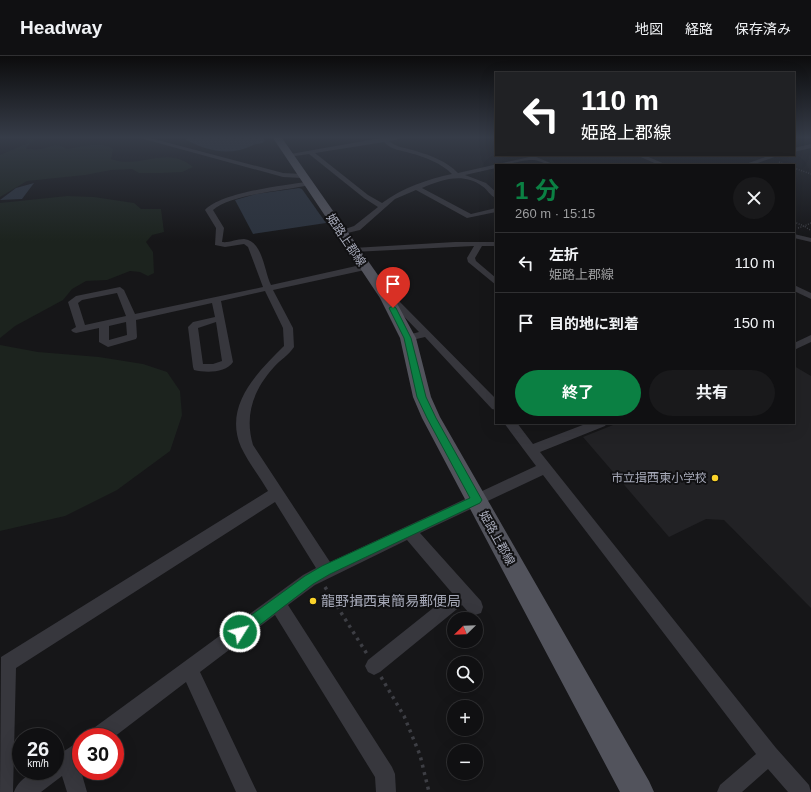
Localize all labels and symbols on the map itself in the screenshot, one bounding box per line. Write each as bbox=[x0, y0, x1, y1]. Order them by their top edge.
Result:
street label: 姫路上郡線 bbox=[323, 211, 369, 269]
pin bbox=[376, 267, 410, 308]
place label: 市立揖西東小学校 bbox=[611, 471, 707, 485]
marker: 市立揖西東小学校 bbox=[710, 473, 720, 483]
street label: 姫路上郡線 bbox=[476, 508, 518, 568]
place label: 龍野揖西東簡易郵便局 bbox=[321, 593, 461, 609]
marker: 龍野揖西東簡易郵便局 bbox=[308, 596, 318, 606]
position arrow bbox=[219, 611, 261, 653]
north arrow bbox=[447, 612, 483, 648]
speed limit sign: 30 bbox=[72, 728, 124, 780]

